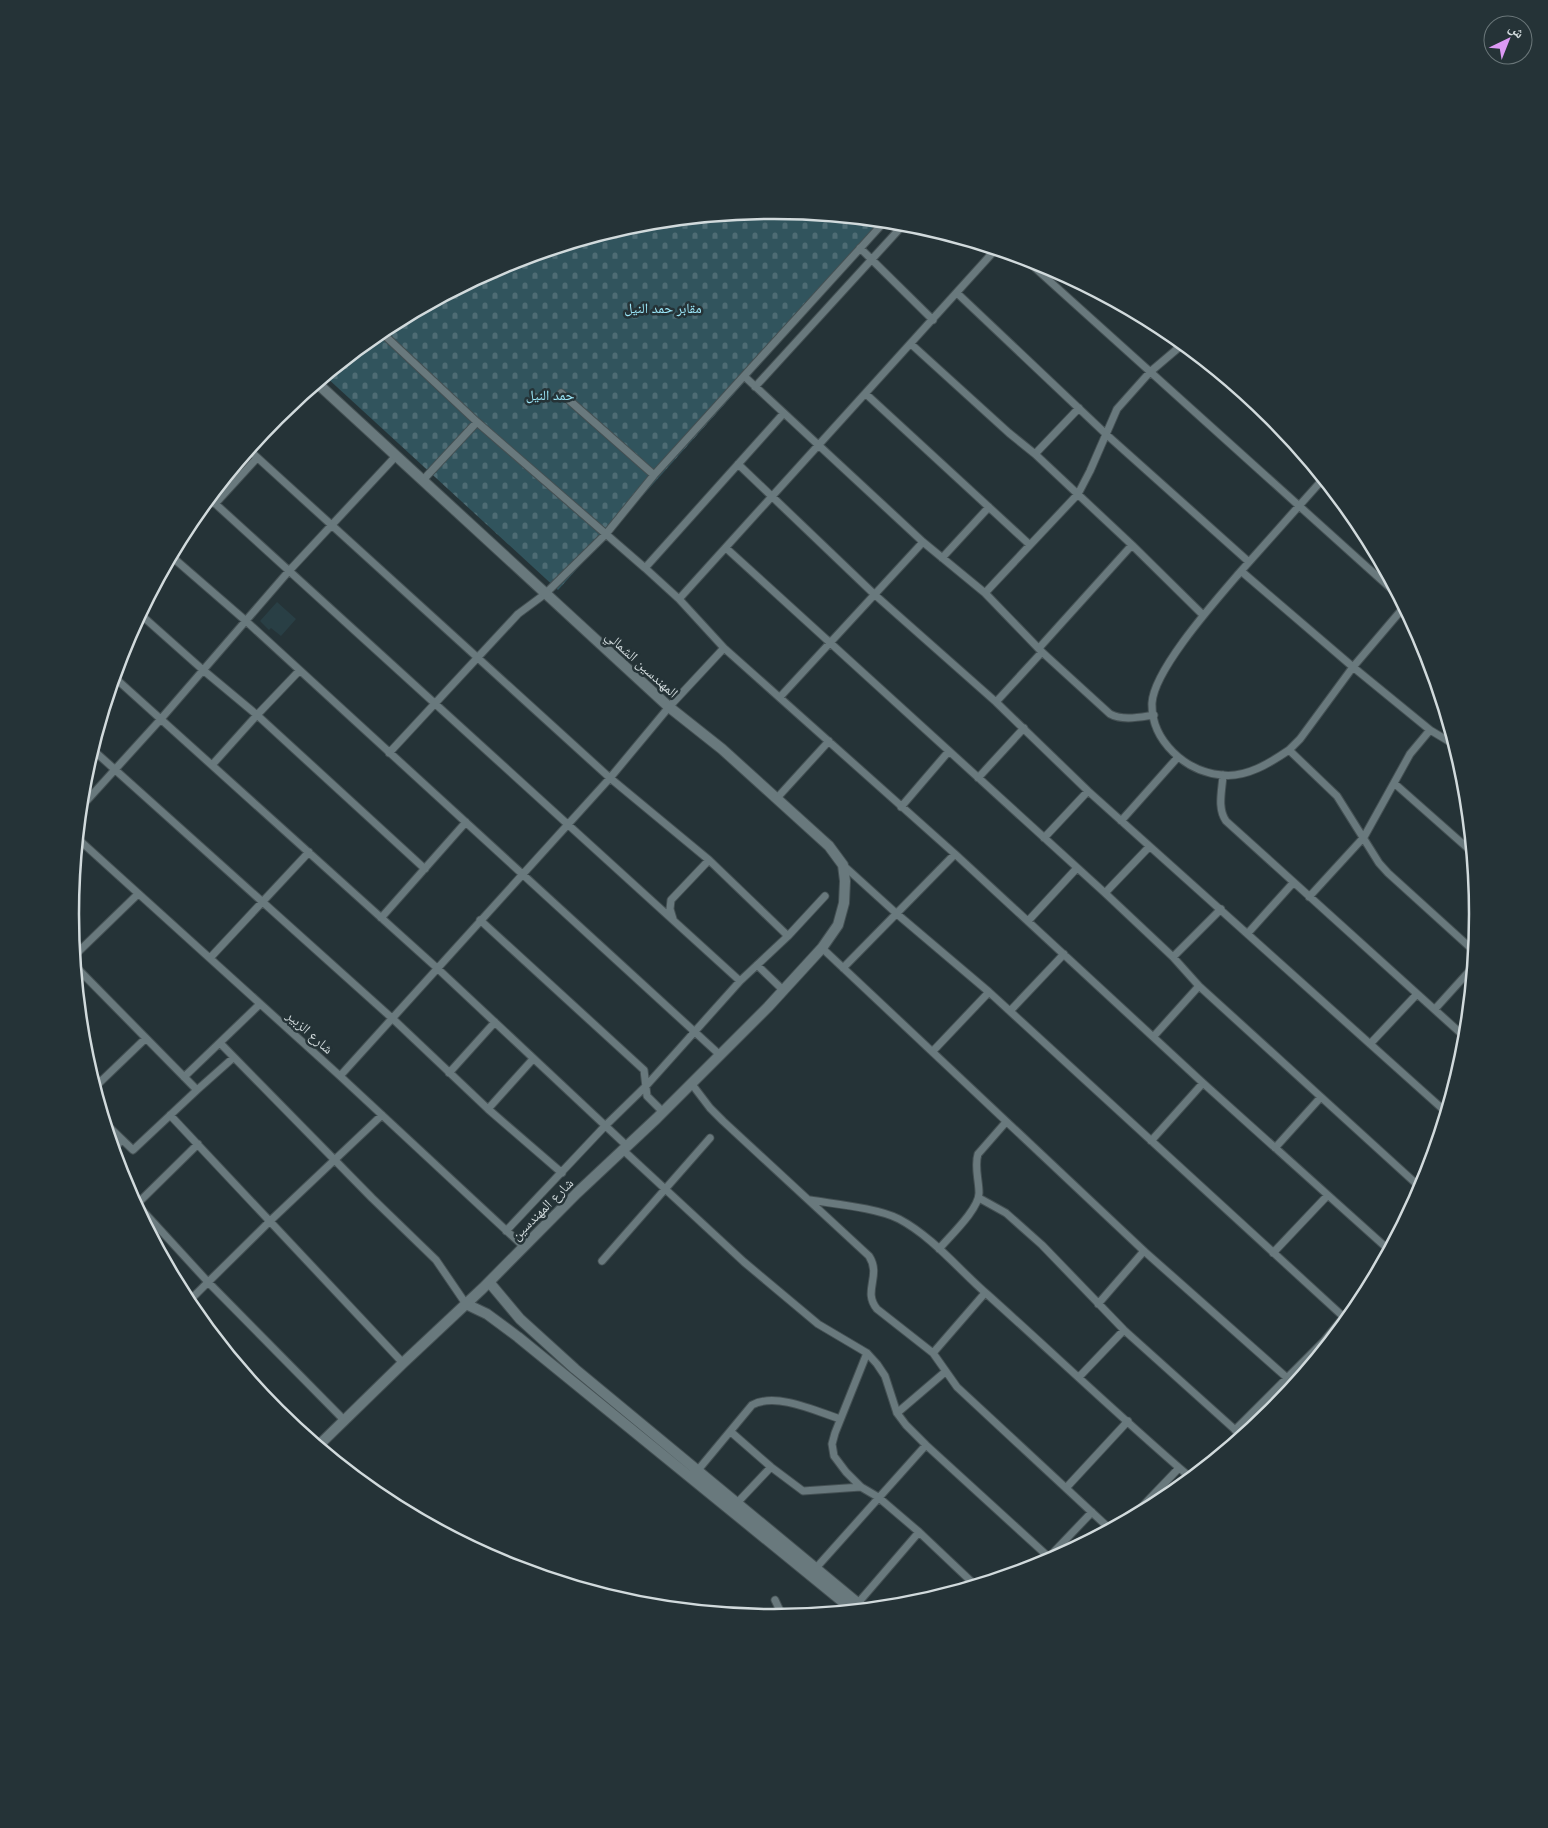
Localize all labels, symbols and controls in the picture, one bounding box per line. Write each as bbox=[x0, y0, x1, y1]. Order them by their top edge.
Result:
north arrow bbox=[1483, 15, 1533, 65]
text: ش bbox=[1505, 20, 1528, 42]
park label: مقابر حمد النيل bbox=[624, 300, 702, 317]
park label: حمد النيل bbox=[526, 387, 574, 404]
street label: المهندسين الشمالي bbox=[600, 627, 681, 703]
street label: شارع الزبير bbox=[281, 1006, 336, 1058]
street label: شارع المهندسين bbox=[508, 1175, 578, 1245]

